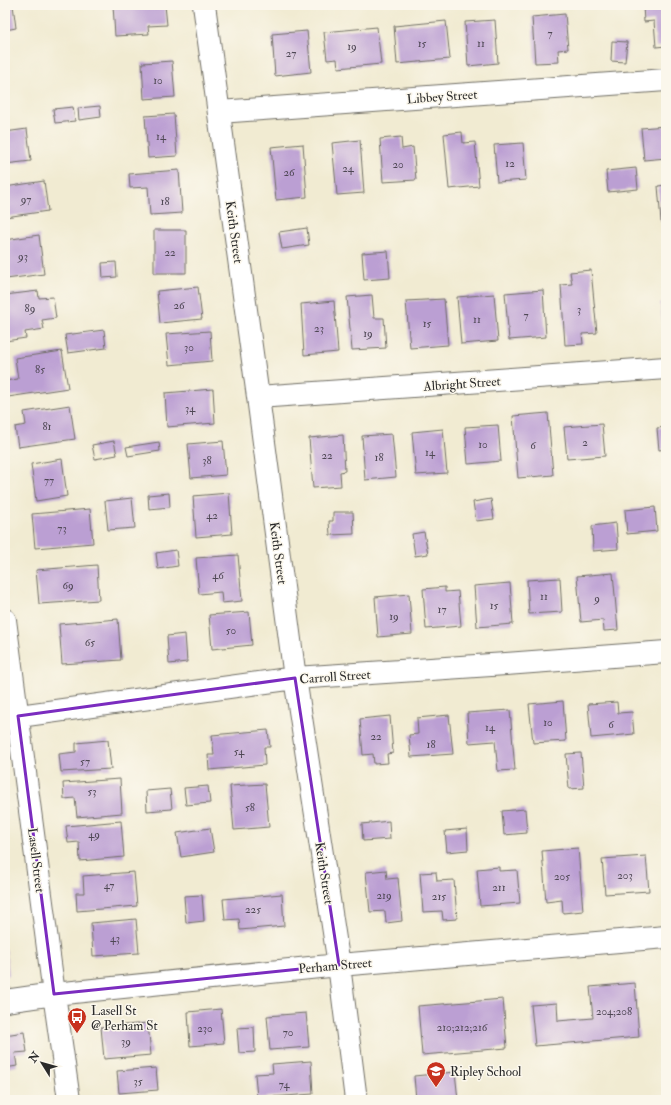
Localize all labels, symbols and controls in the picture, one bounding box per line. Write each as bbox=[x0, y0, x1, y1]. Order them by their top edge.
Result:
house number: 7 bbox=[547, 27, 553, 40]
house number: 15 bbox=[418, 37, 427, 50]
house number: 11 bbox=[477, 37, 485, 50]
house number: 19 bbox=[347, 40, 357, 53]
house number: 27 bbox=[286, 47, 296, 60]
house number: 10 bbox=[153, 74, 163, 87]
street label: Libbey Street bbox=[406, 87, 478, 108]
house number: 14 bbox=[156, 130, 167, 143]
house number: 12 bbox=[505, 157, 515, 170]
house number: 20 bbox=[392, 158, 404, 171]
house number: 24 bbox=[342, 162, 355, 175]
house number: 26 bbox=[283, 166, 296, 179]
house number: 97 bbox=[20, 193, 31, 206]
house number: 18 bbox=[160, 195, 170, 208]
street label: Keith Street bbox=[222, 200, 246, 264]
house number: 22 bbox=[164, 246, 176, 259]
house number: 93 bbox=[17, 250, 28, 263]
house number: 26 bbox=[173, 299, 186, 312]
house number: 89 bbox=[25, 302, 35, 315]
house number: 3 bbox=[577, 303, 581, 316]
house number: 7 bbox=[523, 309, 529, 322]
house number: 11 bbox=[473, 313, 481, 326]
house number: 15 bbox=[423, 317, 432, 330]
house number: 23 bbox=[314, 322, 324, 335]
house number: 19 bbox=[363, 327, 373, 340]
house number: 30 bbox=[184, 341, 194, 354]
house number: 85 bbox=[35, 363, 45, 376]
street label: Albright Street bbox=[422, 373, 501, 395]
house number: 34 bbox=[185, 402, 196, 415]
house number: 81 bbox=[42, 420, 52, 433]
house number: 2 bbox=[582, 436, 588, 449]
house number: 10 bbox=[478, 438, 488, 451]
house number: 6 bbox=[530, 439, 537, 452]
house number: 14 bbox=[425, 446, 436, 459]
house number: 22 bbox=[321, 449, 333, 462]
house number: 18 bbox=[374, 451, 384, 464]
house number: 38 bbox=[202, 454, 212, 467]
house number: 77 bbox=[44, 474, 54, 487]
house number: 42 bbox=[206, 509, 218, 522]
street label: Keith Street bbox=[266, 521, 290, 585]
house number: 73 bbox=[57, 522, 67, 535]
house number: 46 bbox=[212, 569, 225, 582]
house number: 69 bbox=[62, 579, 74, 592]
house number: 11 bbox=[540, 590, 548, 603]
house number: 9 bbox=[593, 592, 600, 605]
house number: 15 bbox=[490, 599, 499, 612]
house number: 17 bbox=[438, 603, 446, 616]
house number: 19 bbox=[389, 610, 399, 623]
house number: 50 bbox=[226, 624, 237, 637]
house number: 65 bbox=[85, 636, 95, 649]
street label: Carroll Street bbox=[299, 667, 371, 687]
house number: 10 bbox=[543, 716, 553, 729]
house number: 6 bbox=[608, 718, 615, 731]
house number: 14 bbox=[485, 721, 496, 734]
house number: 22 bbox=[370, 730, 382, 743]
house number: 18 bbox=[426, 738, 436, 751]
house number: 54 bbox=[234, 745, 245, 758]
house number: 57 bbox=[80, 755, 90, 768]
house number: 53 bbox=[87, 785, 97, 798]
house number: 58 bbox=[245, 801, 255, 814]
street label: Lasell Street bbox=[24, 827, 48, 894]
house number: 49 bbox=[88, 828, 100, 841]
street label: Keith Street bbox=[311, 841, 337, 905]
house number: 203 bbox=[617, 869, 633, 882]
house number: 205 bbox=[554, 870, 570, 883]
house number: 47 bbox=[104, 879, 114, 892]
house number: 211 bbox=[492, 881, 506, 894]
house number: 219 bbox=[376, 889, 392, 902]
house number: 215 bbox=[432, 890, 446, 903]
house number: 225 bbox=[245, 903, 261, 916]
house number: 43 bbox=[110, 932, 120, 945]
street label: Perham Street bbox=[298, 955, 373, 977]
place label: Lasell St @ Perham St bbox=[91, 1003, 158, 1034]
house number: 204;208 bbox=[596, 1005, 632, 1018]
bus stop icon: Lasell St @ Perham St bbox=[66, 1006, 88, 1034]
house number: 210;212;216 bbox=[437, 1021, 489, 1034]
house number: 230 bbox=[197, 1022, 213, 1035]
house number: 70 bbox=[283, 1026, 294, 1039]
house number: 39 bbox=[121, 1035, 131, 1048]
north arrow bbox=[22, 1043, 62, 1083]
text: N bbox=[26, 1049, 43, 1066]
school or university icon: Ripley School bbox=[425, 1060, 447, 1088]
place label: Ripley School bbox=[450, 1064, 522, 1081]
house number: 35 bbox=[133, 1075, 143, 1088]
house number: 74 bbox=[279, 1078, 290, 1091]

